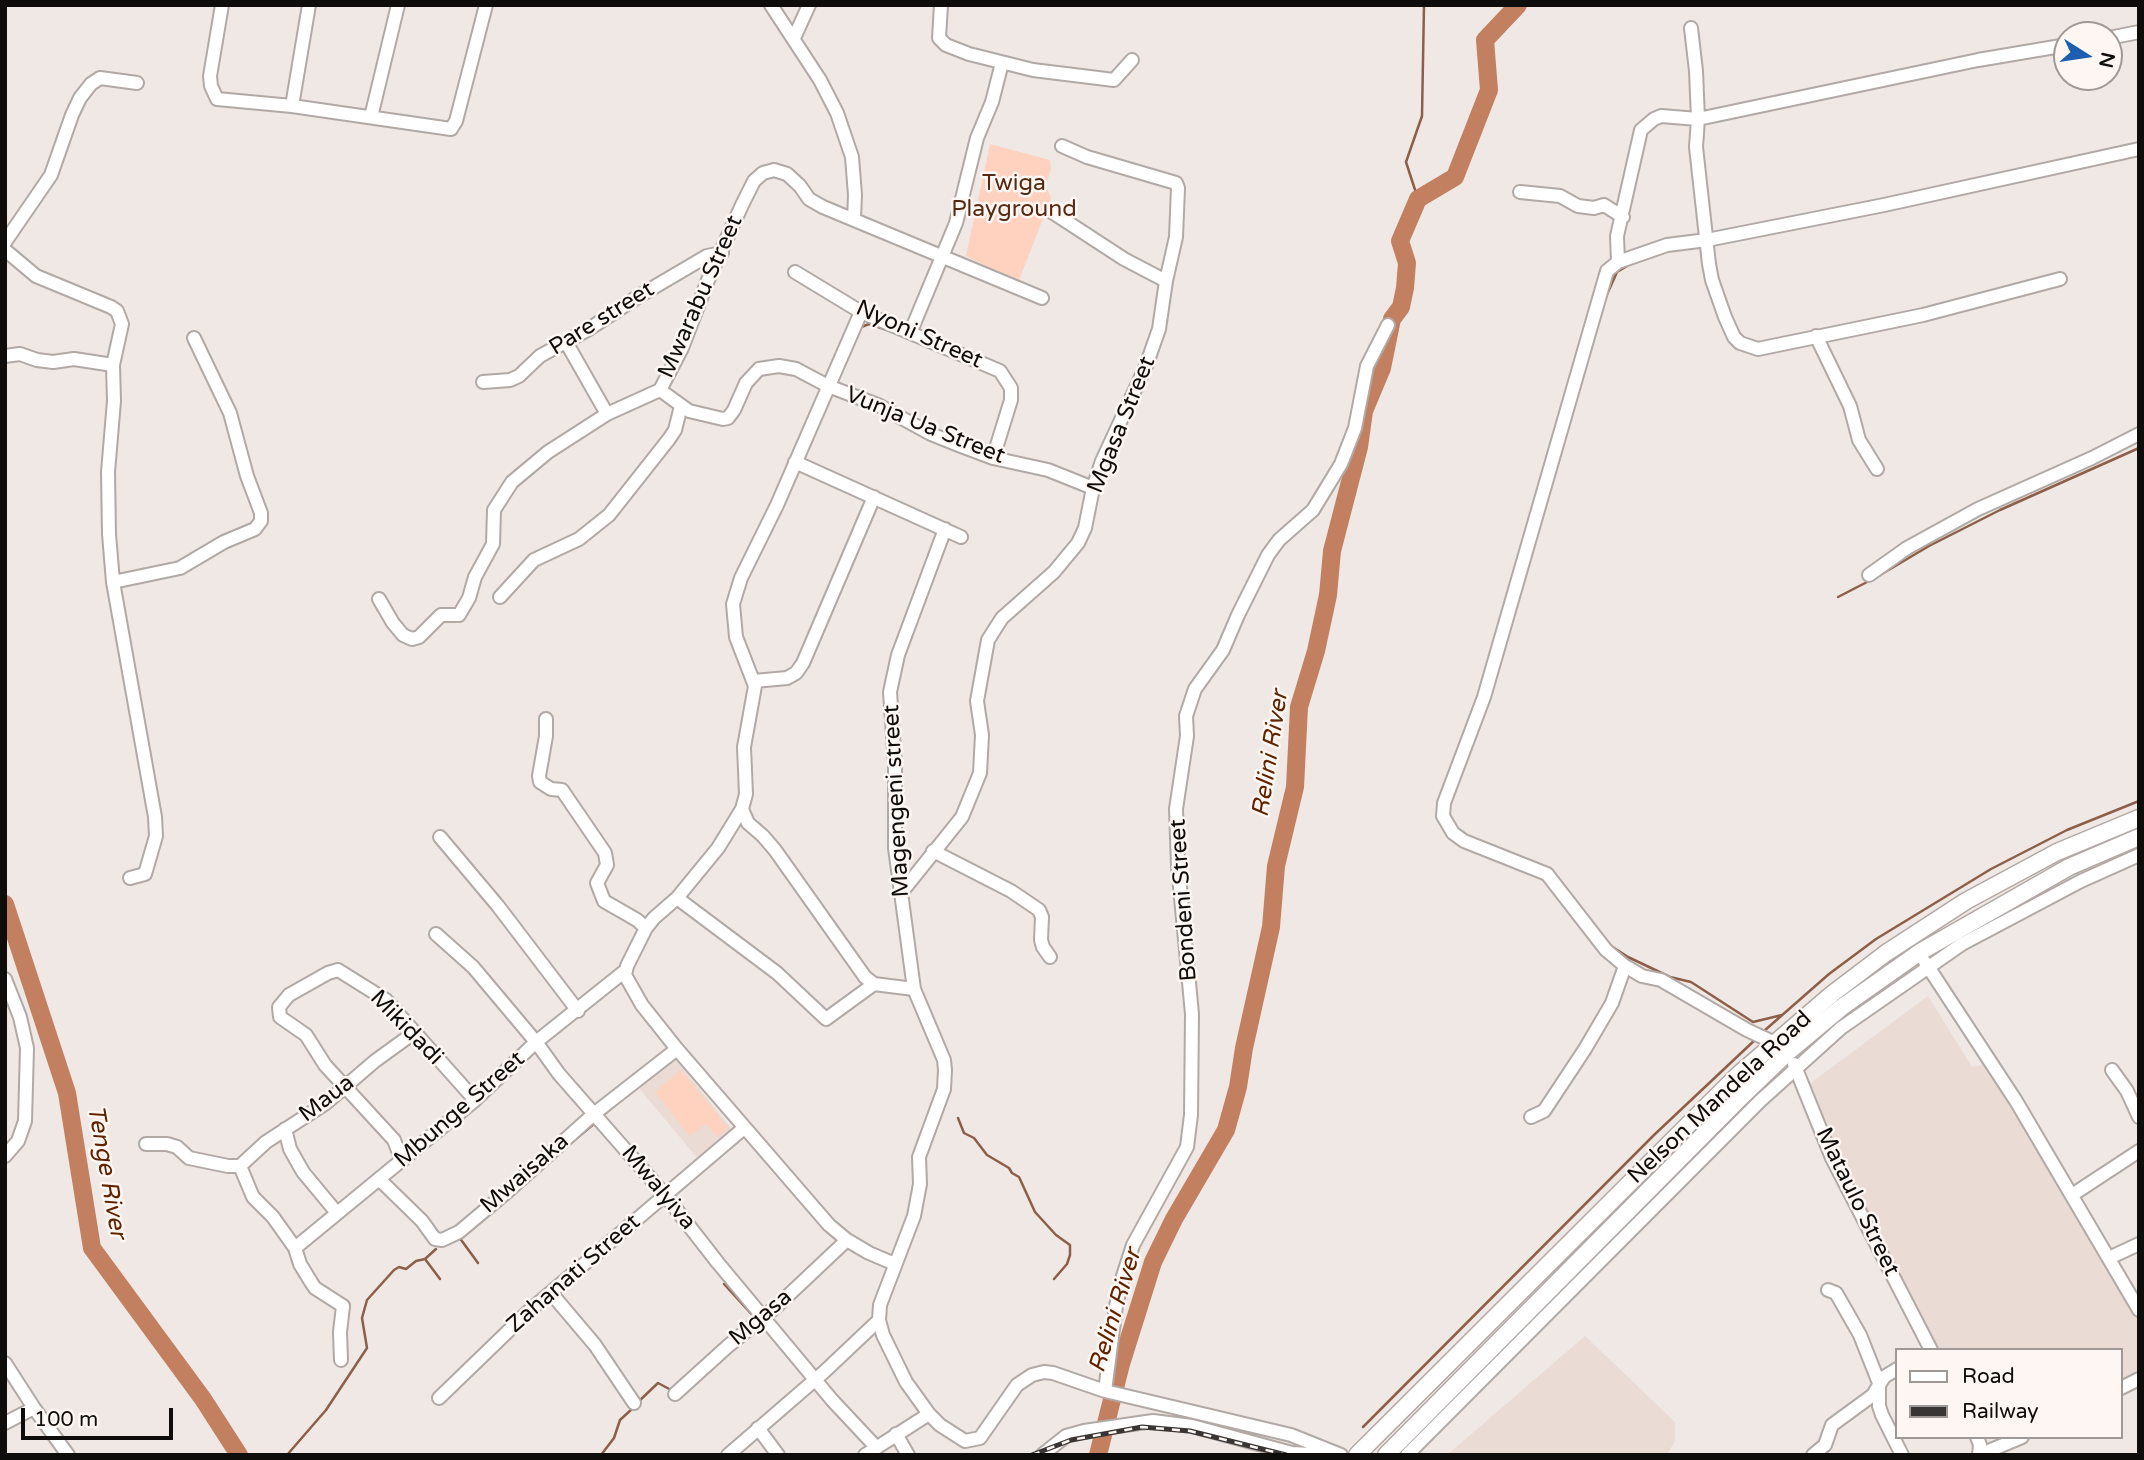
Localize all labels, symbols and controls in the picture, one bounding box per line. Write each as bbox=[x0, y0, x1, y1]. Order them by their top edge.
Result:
north arrow bbox=[2053, 21, 2123, 91]
text: N bbox=[2094, 50, 2119, 70]
park label: Twiga Playground bbox=[951, 170, 1077, 224]
street label: Mwarabu Street bbox=[653, 211, 749, 383]
street label: Pare street bbox=[545, 276, 659, 362]
street label: Nyoni Street bbox=[851, 295, 987, 375]
street label: Mgasa Street bbox=[1082, 353, 1162, 497]
street label: Vunja Ua Street bbox=[841, 381, 1009, 471]
water label: Relini River bbox=[1247, 689, 1295, 819]
street label: Magengeni street bbox=[878, 704, 916, 898]
street label: Bondeni Street bbox=[1165, 818, 1203, 982]
street label: Mikidadi bbox=[364, 985, 448, 1071]
street label: Nelson Mandela Road bbox=[1622, 1006, 1818, 1190]
street label: Mbunge Street bbox=[389, 1046, 531, 1174]
street label: Maua bbox=[294, 1069, 360, 1129]
water label: Tenge River bbox=[80, 1103, 132, 1241]
street label: Mataulo Street bbox=[1809, 1123, 1905, 1281]
street label: Mwaisaka bbox=[475, 1128, 575, 1220]
street label: Mwalyiva bbox=[615, 1140, 701, 1236]
street label: Zahanati Street bbox=[502, 1209, 646, 1339]
water label: Relini River bbox=[1084, 1246, 1148, 1376]
street label: Mgasa bbox=[724, 1284, 798, 1352]
legend bbox=[1896, 1348, 2123, 1439]
text: Road bbox=[1962, 1364, 2015, 1389]
scale bar bbox=[24, 1394, 177, 1438]
text: Railway bbox=[1962, 1399, 2039, 1424]
text: 100 m bbox=[34, 1407, 98, 1432]

